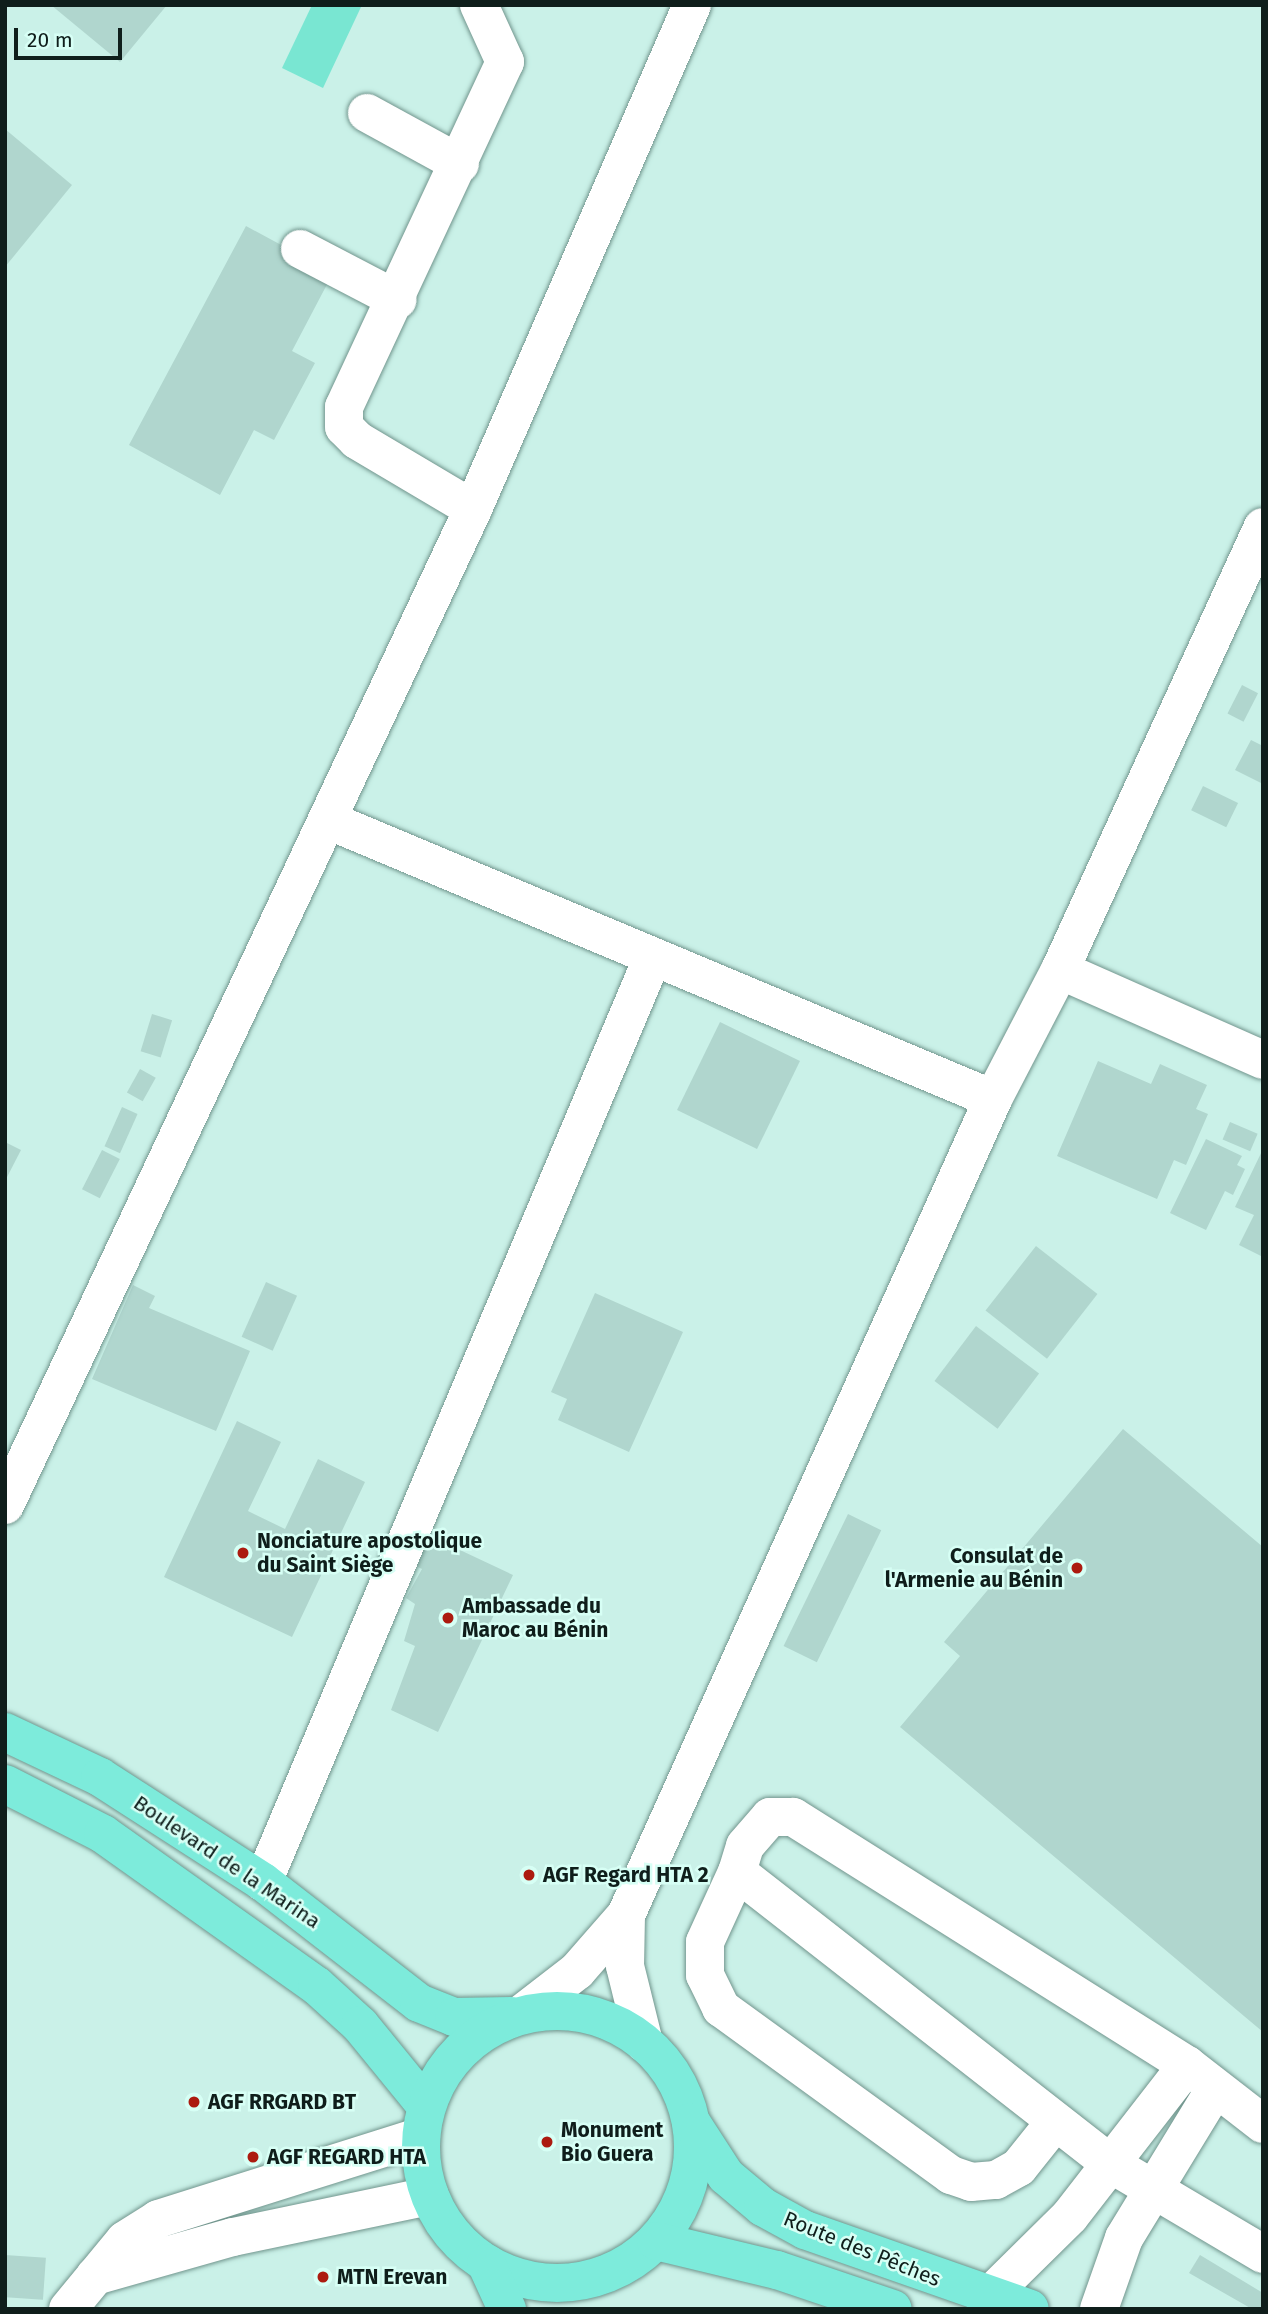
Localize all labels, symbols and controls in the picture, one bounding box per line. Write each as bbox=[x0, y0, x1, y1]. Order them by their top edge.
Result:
scale bar bbox=[18, 14, 126, 58]
text: 20 m bbox=[27, 27, 73, 53]
place label: Nonciature apostolique du Saint Siège bbox=[257, 1528, 482, 1578]
place label: Consulat de l'Armenie au Bénin bbox=[885, 1543, 1063, 1593]
marker: Nonciature apostolique du Saint Siège bbox=[235, 1545, 251, 1561]
marker: Consulat de l'Armenie au Bénin bbox=[1069, 1560, 1085, 1576]
place label: Ambassade du Maroc au Bénin bbox=[462, 1593, 608, 1643]
marker: Ambassade du Maroc au Bénin bbox=[440, 1610, 456, 1626]
street label: Boulevard de la Marina bbox=[129, 1790, 325, 1934]
place label: AGF Regard HTA 2 bbox=[543, 1862, 709, 1888]
marker: AGF Regard HTA 2 bbox=[521, 1867, 537, 1883]
place label: AGF RRGARD BT bbox=[208, 2089, 356, 2115]
marker: AGF RRGARD BT bbox=[186, 2094, 202, 2110]
place label: Monument Bio Guera bbox=[561, 2117, 663, 2167]
marker: Monument Bio Guera bbox=[539, 2134, 555, 2150]
place label: AGF REGARD HTA bbox=[267, 2144, 426, 2170]
marker: AGF REGARD HTA bbox=[245, 2149, 261, 2165]
street label: Route des Pêches bbox=[780, 2206, 944, 2292]
place label: MTN Erevan bbox=[337, 2264, 447, 2290]
marker: MTN Erevan bbox=[315, 2269, 331, 2285]

